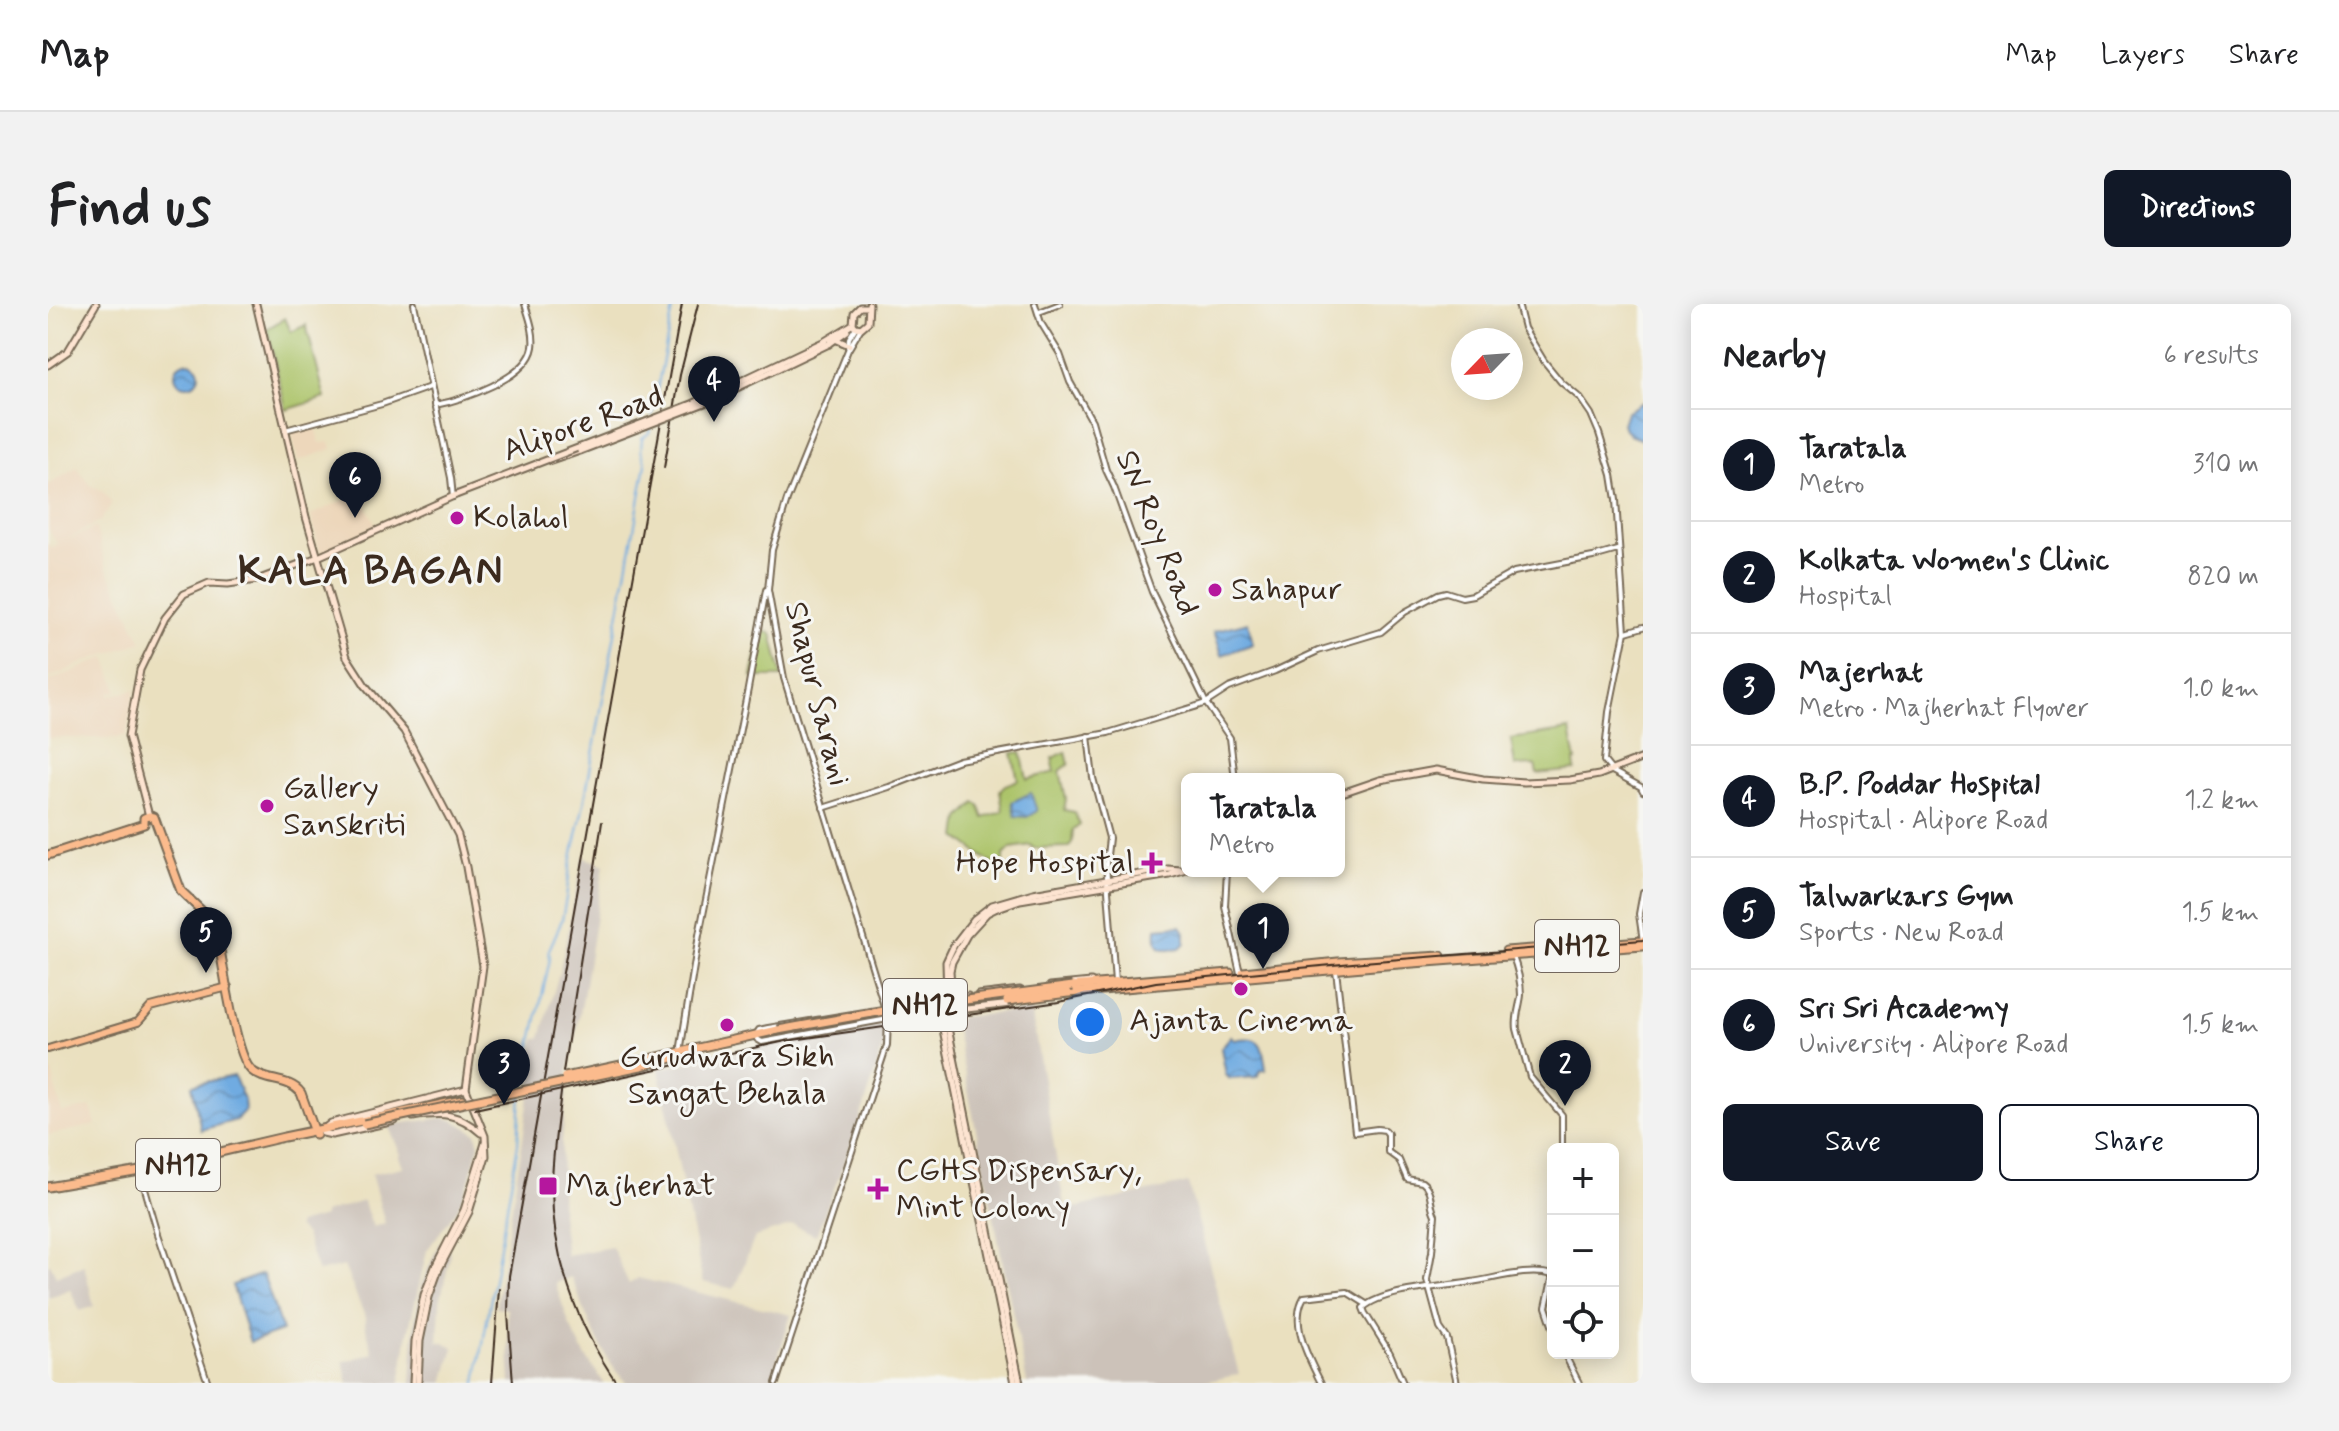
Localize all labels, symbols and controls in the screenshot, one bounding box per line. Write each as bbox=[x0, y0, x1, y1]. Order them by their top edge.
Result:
text: Map bbox=[40, 31, 110, 80]
text: Map bbox=[2006, 37, 2057, 74]
text: Layers bbox=[2101, 37, 2185, 74]
text: Share bbox=[2229, 37, 2299, 74]
button: Directions bbox=[2104, 170, 2291, 247]
text: Find us bbox=[48, 172, 211, 245]
north arrow bbox=[1451, 328, 1523, 400]
text: Nearby bbox=[1723, 334, 1827, 379]
text: 6 results bbox=[2164, 339, 2259, 373]
pin: 4 bbox=[688, 356, 740, 422]
street label: Alipore Road bbox=[497, 376, 669, 472]
text: Taratala bbox=[1799, 429, 1907, 468]
street label: SN Roy Road bbox=[1105, 444, 1209, 622]
text: 1 bbox=[1743, 448, 1755, 482]
text: 310 m bbox=[2193, 448, 2259, 482]
pin: 6 bbox=[329, 452, 381, 518]
text: Metro bbox=[1799, 468, 1865, 502]
place label: Kolahol bbox=[473, 497, 569, 539]
marker: Kolahol bbox=[448, 509, 466, 527]
text: Kolkata Women's Clinic bbox=[1799, 541, 2109, 580]
district label: KALA BAGAN bbox=[238, 546, 504, 598]
text: 2 bbox=[1743, 560, 1755, 594]
text: 820 m bbox=[2187, 560, 2259, 594]
place label: Sahapur bbox=[1231, 569, 1342, 611]
text: Hospital bbox=[1799, 580, 1892, 614]
marker: Sahapur bbox=[1206, 581, 1224, 599]
street label: Shapur Sarani bbox=[774, 598, 860, 790]
text: Majerhat bbox=[1799, 653, 1923, 692]
text: 3 bbox=[1743, 672, 1755, 706]
text: 1.0 km bbox=[2182, 672, 2259, 706]
text: Metro · Majherhat Flyover bbox=[1799, 692, 2089, 726]
text: B.P. Poddar Hospital bbox=[1799, 765, 2040, 804]
place label: Gallery Sanskriti bbox=[283, 767, 405, 846]
popup bbox=[1181, 773, 1345, 877]
text: 4 bbox=[1741, 784, 1757, 818]
text: 1.2 km bbox=[2184, 784, 2259, 818]
text: Taratala bbox=[1209, 789, 1317, 828]
marker: Gallery Sanskriti bbox=[258, 797, 276, 815]
text: Hospital · Alipore Road bbox=[1799, 804, 2048, 838]
text: Metro bbox=[1209, 828, 1275, 862]
place label: Hope Hospital bbox=[956, 842, 1134, 884]
marker: Hope Hospital bbox=[1141, 852, 1163, 874]
text: Talwarkars Gym bbox=[1799, 877, 2014, 916]
text: 5 bbox=[1741, 896, 1757, 930]
text: 1.5 km bbox=[2181, 896, 2259, 930]
pin: 1 bbox=[1237, 903, 1289, 969]
pin: 5 bbox=[180, 907, 232, 973]
text: Sports · New Road bbox=[1799, 916, 2004, 950]
road number: NH12 bbox=[1535, 920, 1619, 972]
road number: NH12 bbox=[883, 979, 967, 1031]
marker: Ajanta Cinema bbox=[1232, 980, 1250, 998]
text: Sri Sri Academy bbox=[1799, 989, 2009, 1028]
place label: Ajanta Cinema bbox=[1129, 1000, 1354, 1042]
your location bbox=[1070, 1002, 1110, 1042]
text: 6 bbox=[1742, 1008, 1756, 1042]
text: 1.5 km bbox=[2181, 1008, 2259, 1042]
marker: Gurudwara Sikh Sangat Behala bbox=[718, 1016, 736, 1034]
text: University · Alipore Road bbox=[1799, 1028, 2068, 1062]
place label: Gurudwara Sikh Sangat Behala bbox=[620, 1036, 834, 1117]
pin: 3 bbox=[478, 1039, 530, 1105]
pin: 2 bbox=[1539, 1040, 1591, 1106]
button: Save bbox=[1723, 1104, 1983, 1181]
button: Share bbox=[1999, 1104, 2259, 1181]
road number: NH12 bbox=[136, 1139, 220, 1191]
map controls bbox=[1547, 1143, 1619, 1359]
button: + bbox=[1547, 1143, 1619, 1215]
place label: CGHS Dispensary, Mint Colony bbox=[896, 1150, 1142, 1229]
place label: Majherhat bbox=[566, 1165, 715, 1207]
marker: Majherhat bbox=[537, 1175, 559, 1197]
marker: CGHS Dispensary, Mint Colony bbox=[867, 1178, 889, 1200]
button: − bbox=[1547, 1215, 1619, 1287]
button: locate bbox=[1547, 1287, 1619, 1359]

